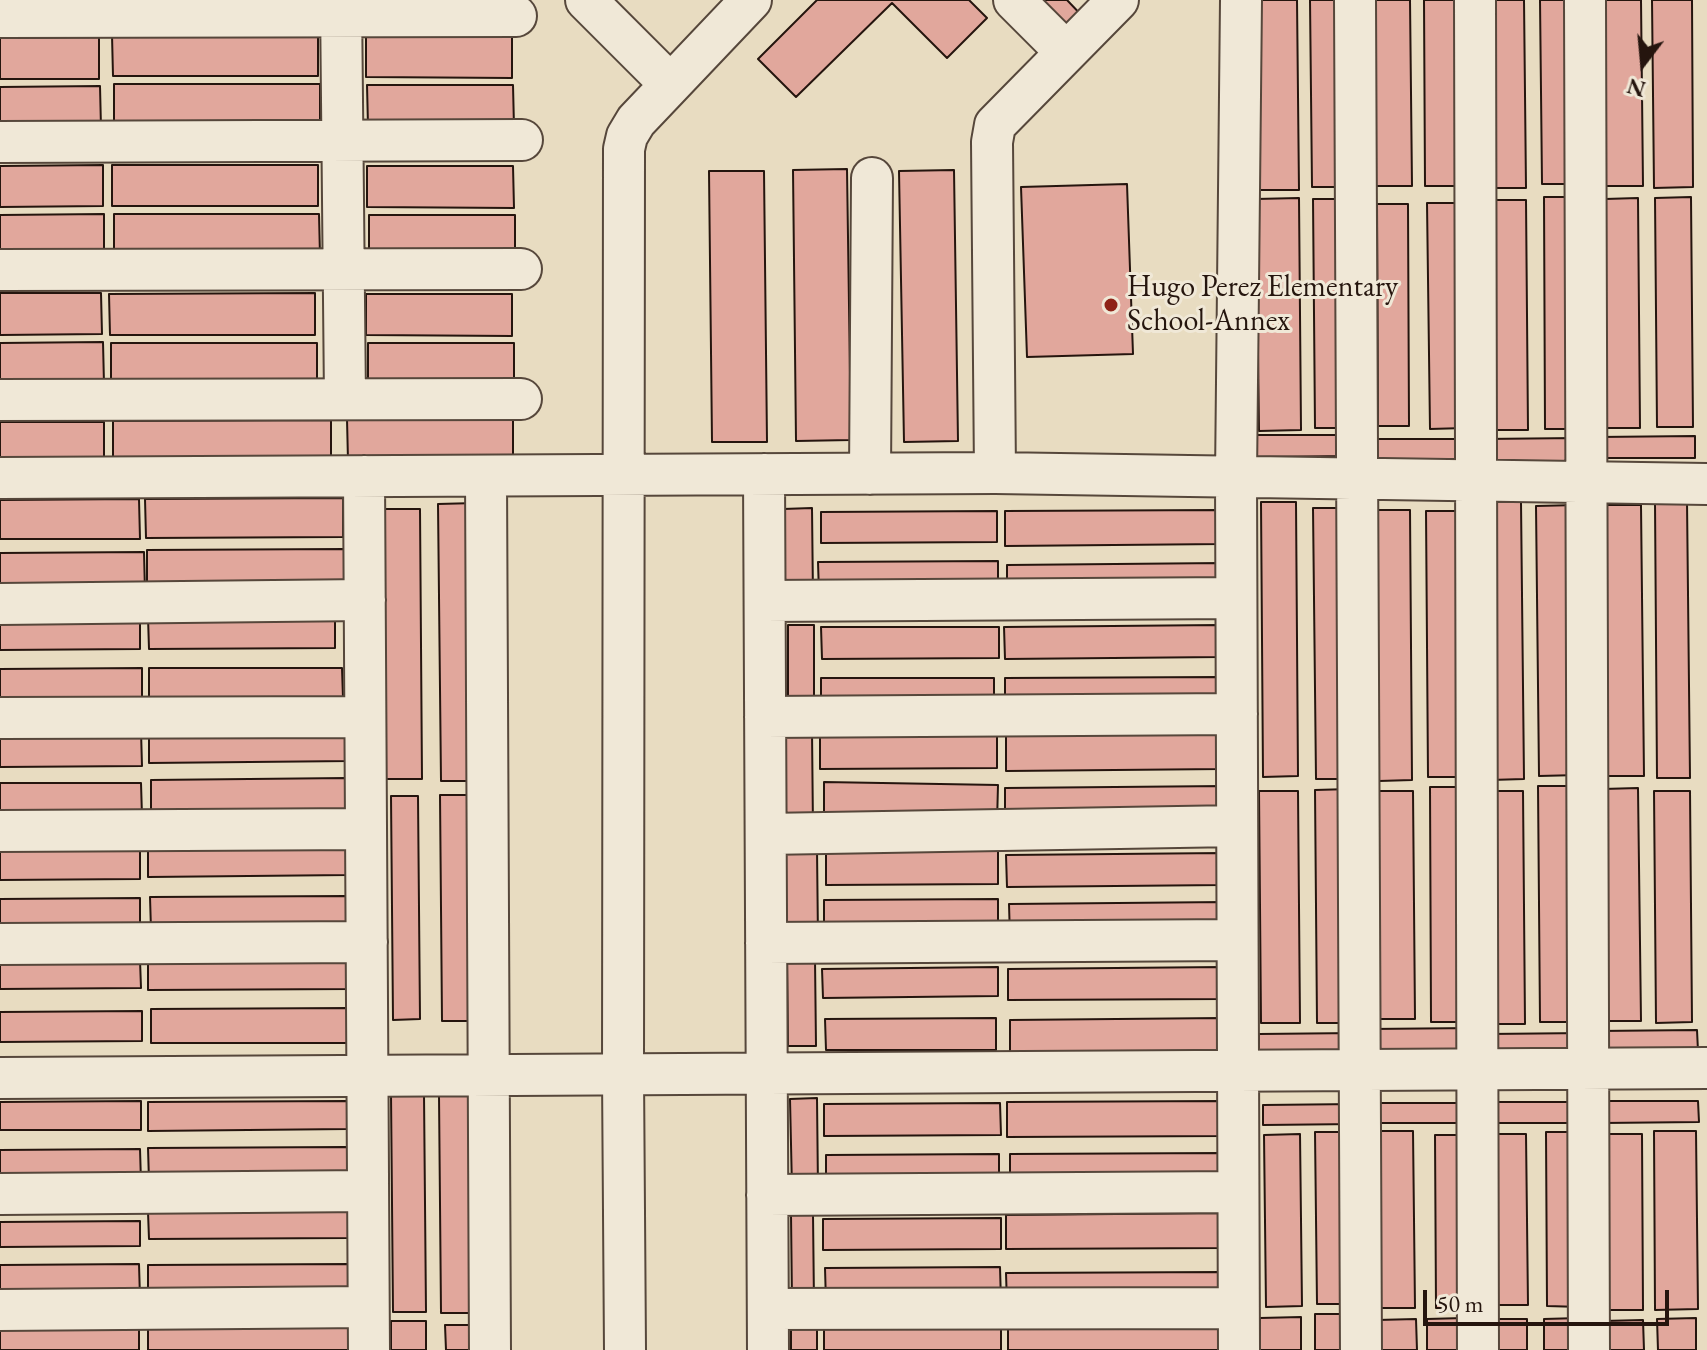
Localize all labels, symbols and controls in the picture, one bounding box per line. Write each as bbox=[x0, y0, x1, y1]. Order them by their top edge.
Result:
north arrow bbox=[1603, 24, 1683, 104]
text: N bbox=[1624, 71, 1649, 104]
place label: Hugo Perez Elementary School-Annex bbox=[1127, 270, 1398, 340]
marker: Hugo Perez Elementary School-Annex bbox=[1102, 296, 1120, 314]
scale bar bbox=[1427, 1274, 1673, 1324]
text: 50 m bbox=[1437, 1288, 1484, 1319]

